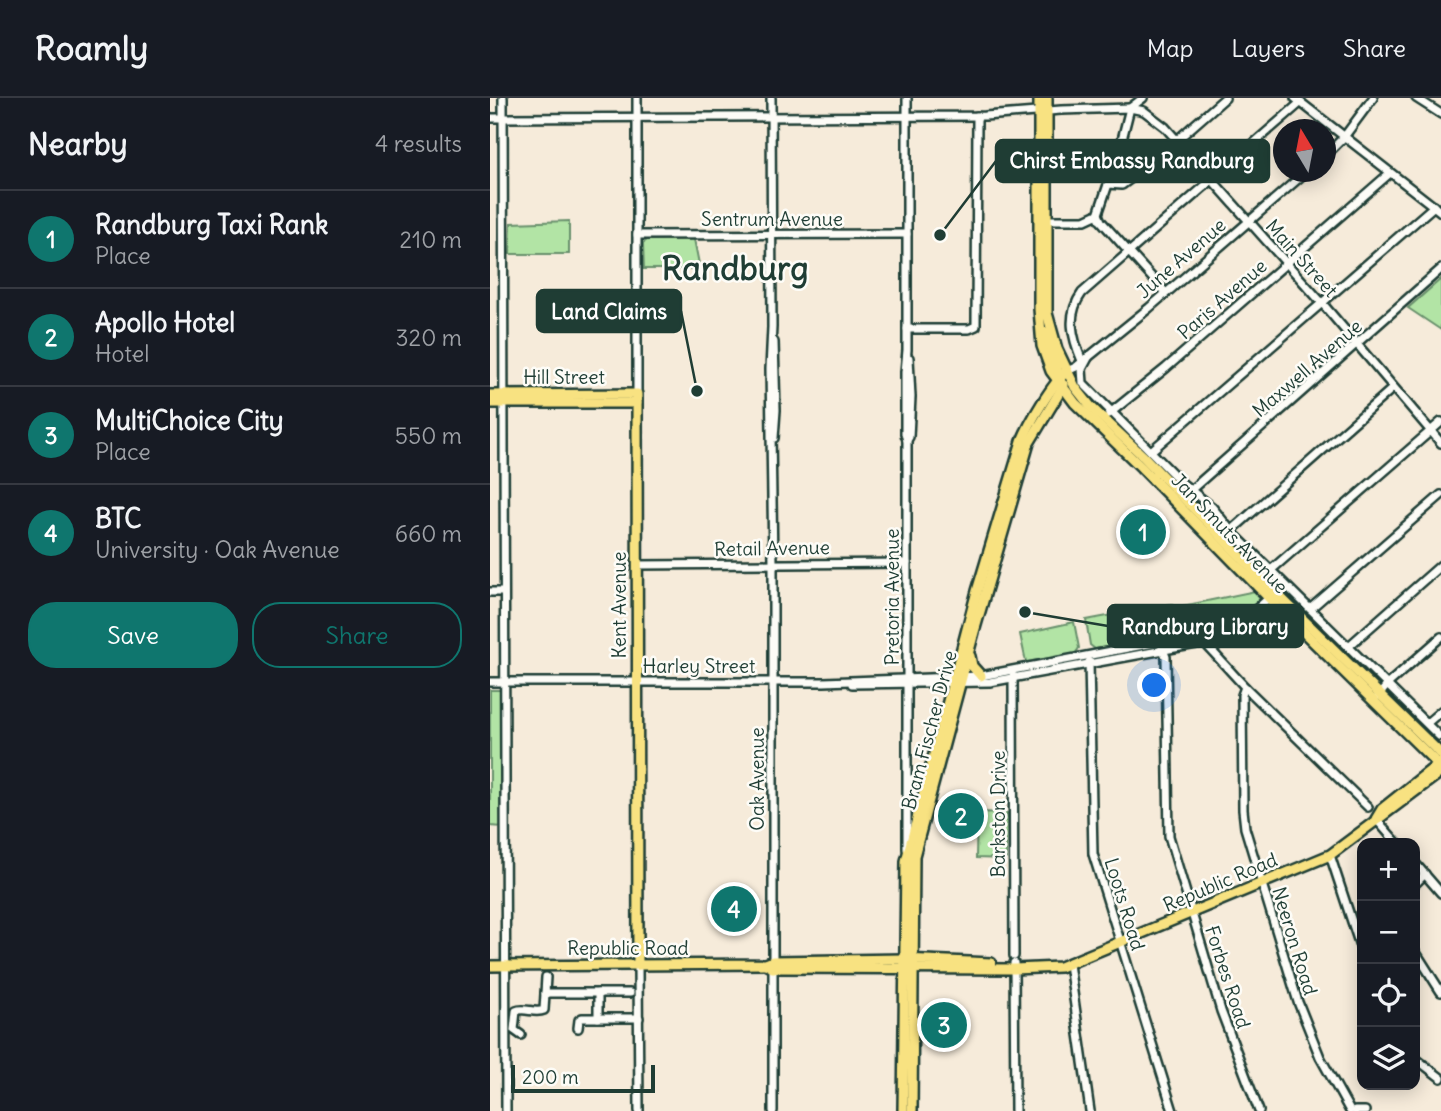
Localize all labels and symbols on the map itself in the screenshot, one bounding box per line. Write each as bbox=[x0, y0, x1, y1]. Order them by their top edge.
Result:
north arrow bbox=[1273, 119, 1336, 182]
callout: Chirst Embassy Randburg bbox=[996, 140, 1269, 182]
text: Chirst Embassy Randburg bbox=[1010, 147, 1254, 174]
street label: Sentrum Avenue bbox=[701, 207, 843, 231]
street label: June Avenue bbox=[1132, 213, 1230, 303]
street label: Main Street bbox=[1261, 214, 1343, 302]
district label: Randburg bbox=[661, 247, 809, 289]
street label: Paris Avenue bbox=[1172, 254, 1272, 344]
callout: Land Claims bbox=[537, 290, 681, 332]
text: Land Claims bbox=[551, 298, 667, 325]
street label: Maxwell Avenue bbox=[1247, 314, 1367, 422]
street label: Hill Street bbox=[523, 365, 605, 389]
street label: Jan Smuts Avenue bbox=[1167, 468, 1293, 598]
pin: 1 bbox=[1120, 506, 1166, 558]
street label: Pretoria Avenue bbox=[880, 529, 904, 666]
street label: Retail Avenue bbox=[714, 535, 830, 561]
street label: Kent Avenue bbox=[607, 552, 631, 658]
callout: Randburg Library bbox=[1108, 605, 1303, 647]
text: Randburg Library bbox=[1121, 613, 1289, 640]
street label: Bram Fischer Drive bbox=[896, 648, 962, 812]
street label: Harley Street bbox=[643, 654, 755, 678]
your location bbox=[1137, 668, 1171, 702]
street label: Oak Avenue bbox=[745, 727, 769, 831]
street label: Barkston Drive bbox=[986, 751, 1010, 877]
pin: 2 bbox=[938, 790, 984, 842]
street label: Republic Road bbox=[1159, 847, 1281, 917]
street label: Loots Road bbox=[1100, 855, 1150, 953]
pin: 4 bbox=[711, 883, 757, 935]
street label: Neeron Road bbox=[1267, 884, 1323, 998]
street label: Forbes Road bbox=[1200, 922, 1256, 1032]
street label: Republic Road bbox=[567, 936, 689, 960]
pin: 3 bbox=[921, 999, 967, 1051]
scale bar bbox=[511, 1062, 654, 1094]

